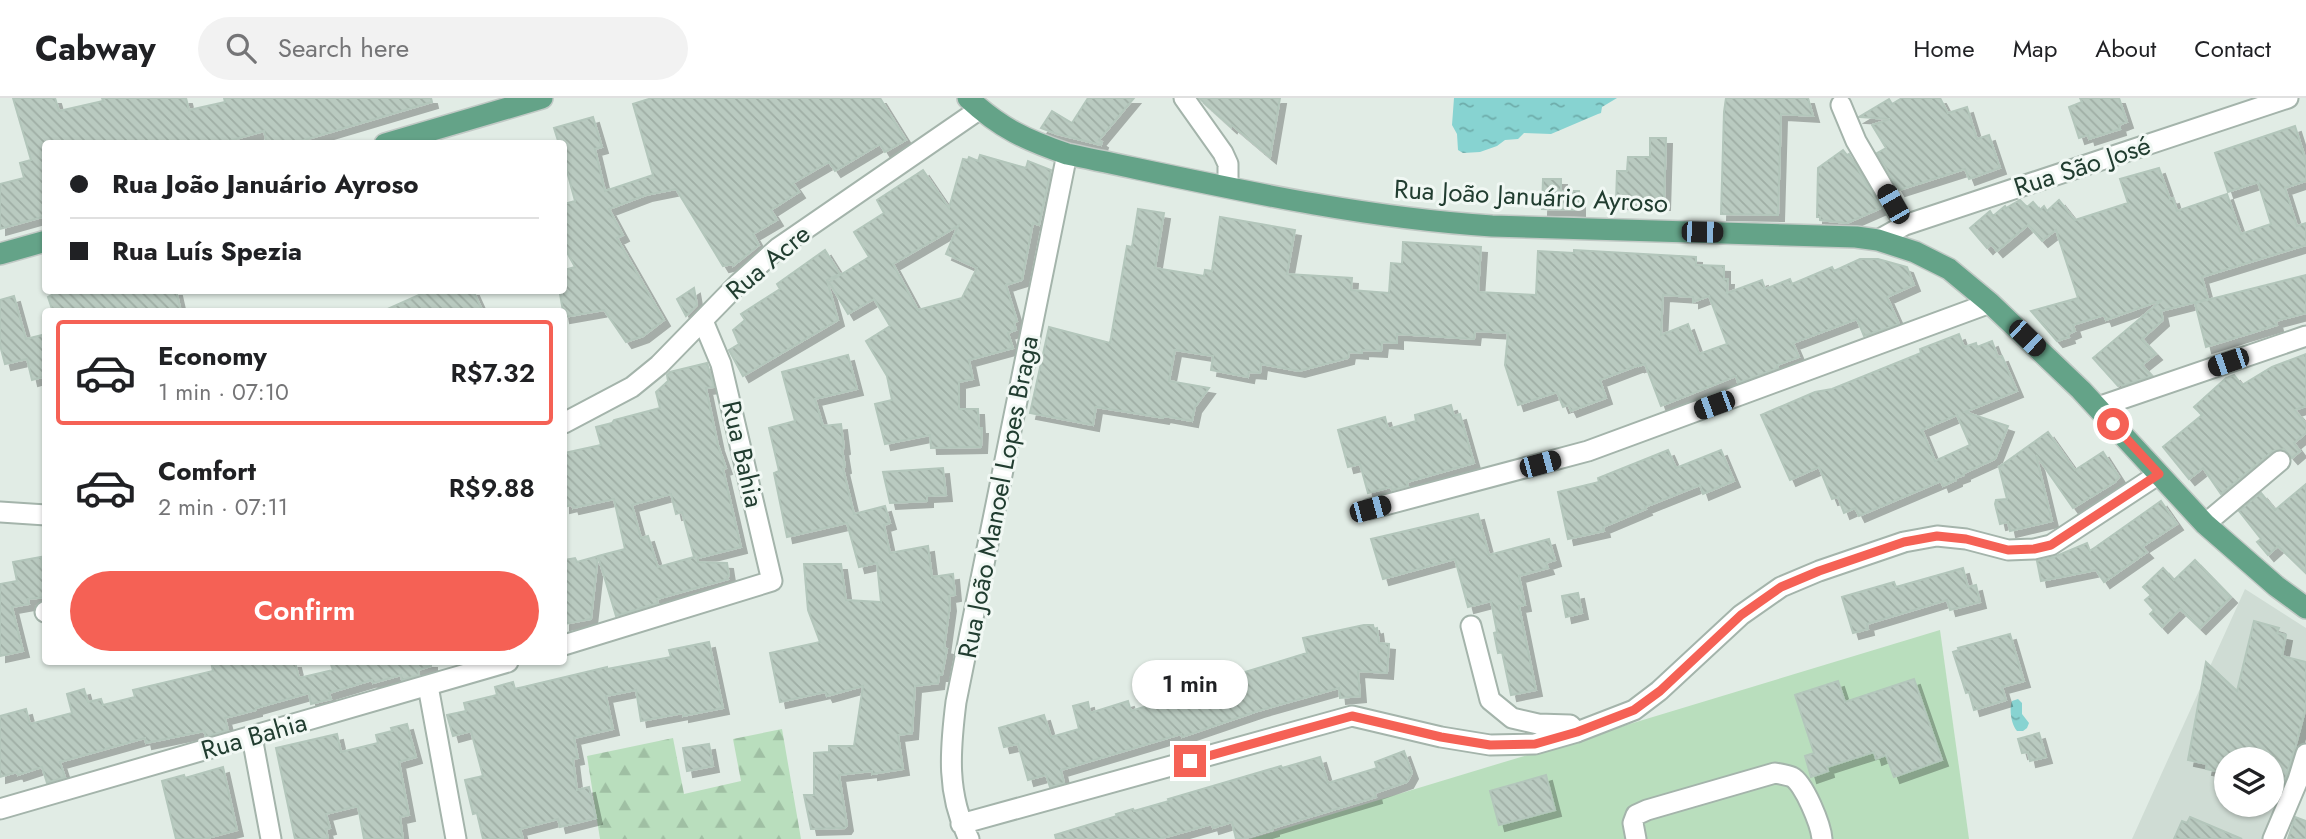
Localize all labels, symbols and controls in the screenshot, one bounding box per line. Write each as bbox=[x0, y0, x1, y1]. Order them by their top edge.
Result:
search box bbox=[198, 17, 688, 80]
text: Cabway bbox=[35, 25, 156, 72]
icon: search bbox=[222, 29, 260, 67]
text: Search here bbox=[278, 29, 409, 67]
text: Home bbox=[1913, 31, 1975, 66]
text: Map bbox=[2013, 31, 2057, 66]
text: About bbox=[2095, 31, 2156, 66]
text: Contact bbox=[2194, 31, 2271, 66]
street label: Rua São José bbox=[2009, 126, 2155, 206]
text: Rua João Januário Ayroso bbox=[112, 165, 419, 203]
street label: Rua João Januário Ayroso bbox=[1393, 170, 1669, 222]
car bbox=[1874, 181, 1913, 227]
street label: Rua Acre bbox=[717, 215, 819, 309]
car bbox=[1681, 221, 1724, 243]
text: Rua Luís Spezia bbox=[112, 232, 302, 270]
car bbox=[2005, 316, 2050, 360]
street label: Rua João Manoel Lopes Braga bbox=[948, 332, 1048, 662]
text: Economy bbox=[158, 337, 267, 375]
icon: car bbox=[74, 341, 137, 404]
car bbox=[2205, 345, 2252, 379]
text: R$7.32 bbox=[451, 354, 535, 392]
text: 1 min · 07:10 bbox=[158, 375, 289, 409]
car bbox=[1691, 388, 1738, 422]
street label: Rua Bahia bbox=[712, 397, 774, 511]
route start bbox=[2097, 408, 2129, 440]
car bbox=[1517, 448, 1564, 480]
text: Comfort bbox=[158, 452, 256, 490]
icon: car bbox=[74, 456, 137, 519]
text: R$9.88 bbox=[449, 469, 535, 507]
text: 2 min · 07:11 bbox=[158, 490, 288, 524]
car bbox=[1347, 493, 1394, 525]
button: Confirm bbox=[70, 571, 539, 651]
callout: 1 min bbox=[1132, 660, 1248, 708]
text: 1 min bbox=[1162, 667, 1218, 701]
street label: Rua Bahia bbox=[197, 703, 311, 769]
route end bbox=[1174, 745, 1206, 777]
map controls bbox=[2214, 747, 2284, 817]
button: layers bbox=[2214, 747, 2284, 817]

